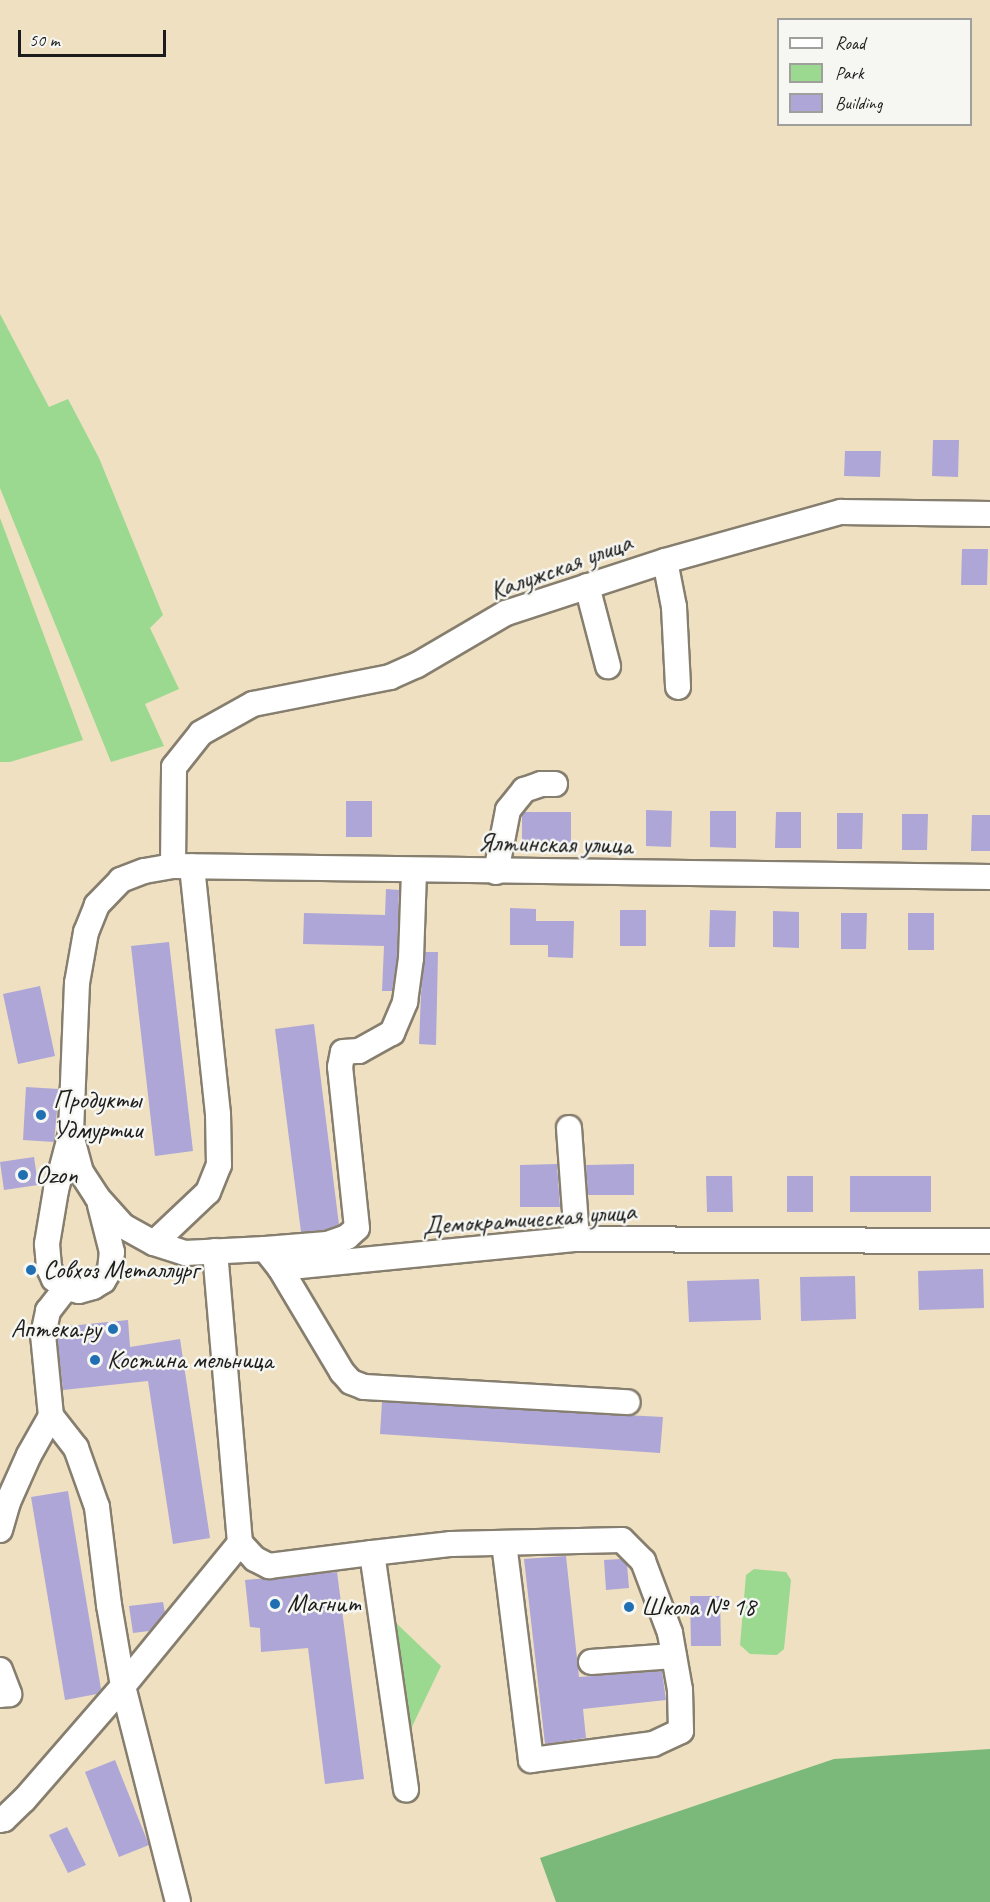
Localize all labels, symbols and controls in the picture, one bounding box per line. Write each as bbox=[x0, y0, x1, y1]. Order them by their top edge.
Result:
scale bar bbox=[21, 18, 170, 56]
legend bbox=[777, 18, 972, 126]
text: 50 m bbox=[29, 29, 60, 51]
text: Road bbox=[835, 32, 865, 54]
text: Park bbox=[835, 62, 864, 84]
text: Building bbox=[835, 92, 882, 114]
street label: Калужская улица bbox=[485, 527, 637, 607]
street label: Ялтинская улица bbox=[478, 827, 632, 861]
place label: Продукты Удмуртии bbox=[53, 1084, 142, 1146]
marker: Продукты Удмуртии bbox=[34, 1108, 48, 1122]
place label: Ozon bbox=[35, 1159, 78, 1191]
marker: Ozon bbox=[16, 1168, 30, 1182]
street label: Демократическая улица bbox=[420, 1196, 638, 1242]
place label: Совхоз Металлург bbox=[43, 1254, 196, 1286]
marker: Совхоз Металлург bbox=[24, 1263, 38, 1277]
place label: Аптека.ру bbox=[11, 1313, 101, 1345]
marker: Аптека.ру bbox=[106, 1322, 120, 1336]
place label: Костина мельница bbox=[107, 1344, 273, 1376]
marker: Костина мельница bbox=[88, 1353, 102, 1367]
place label: Магнит bbox=[287, 1588, 361, 1620]
place label: Школа № 18 bbox=[641, 1591, 756, 1623]
marker: Магнит bbox=[268, 1597, 282, 1611]
marker: Школа № 18 bbox=[622, 1600, 636, 1614]

